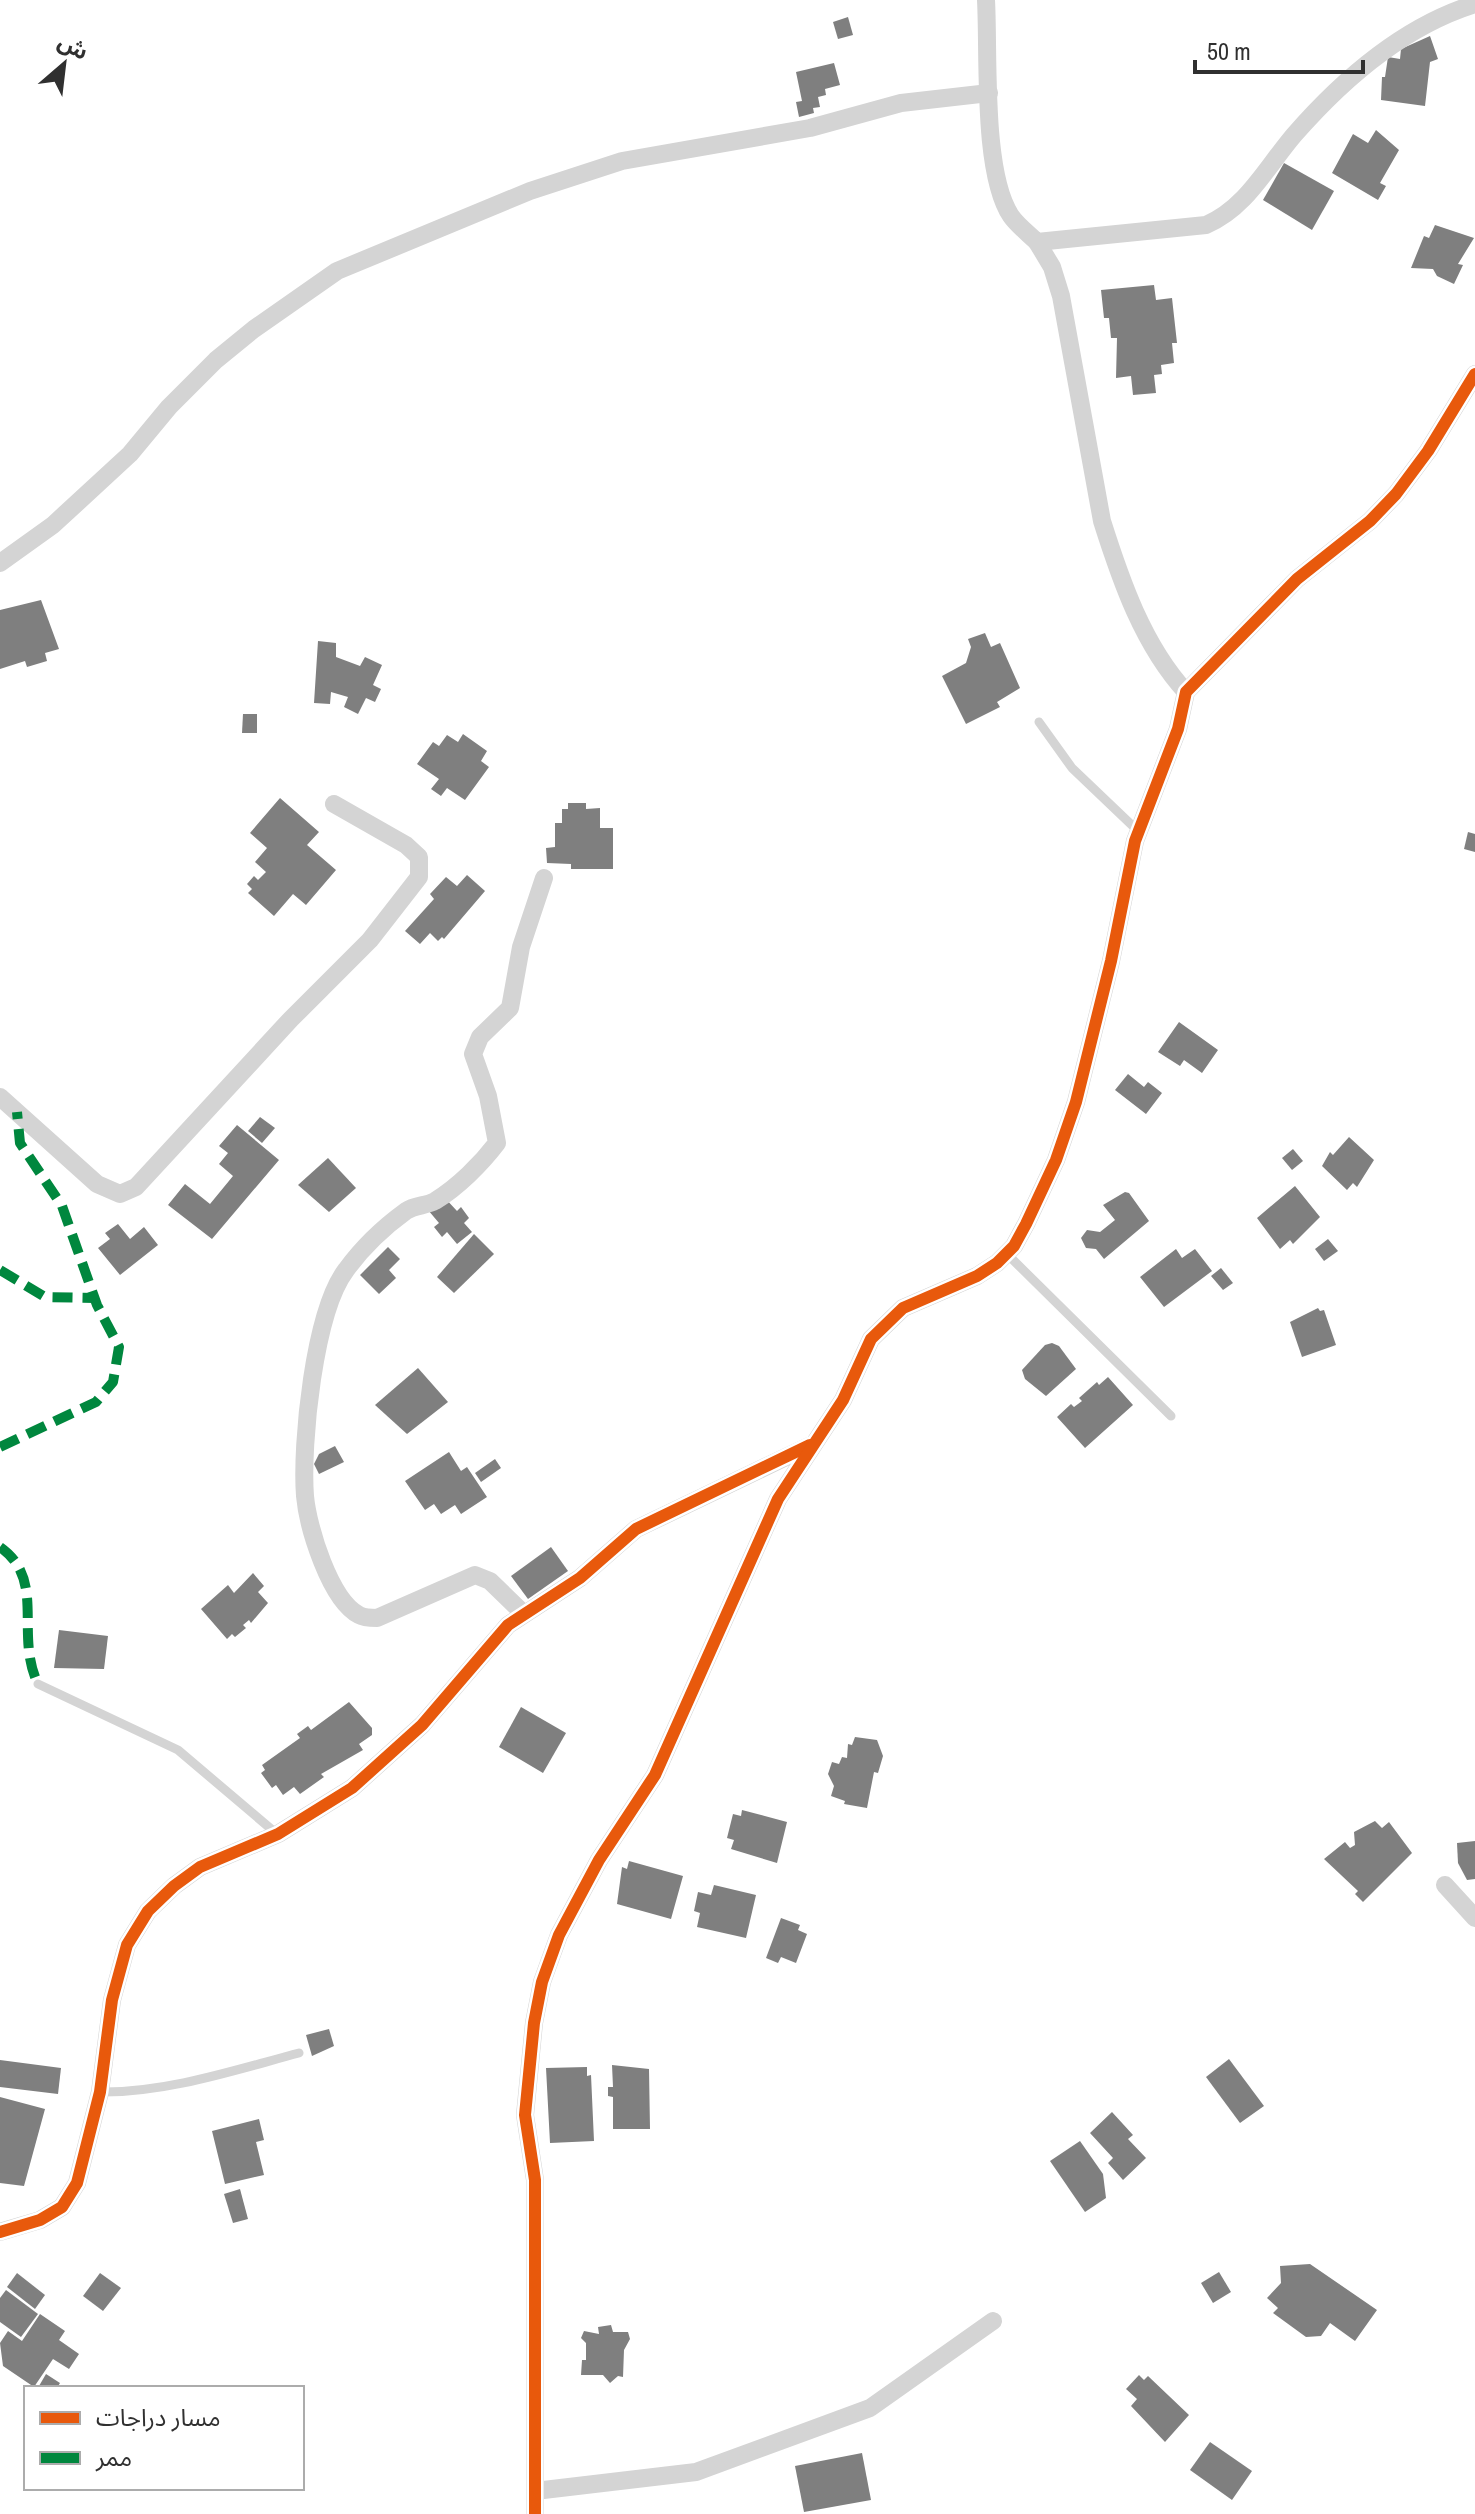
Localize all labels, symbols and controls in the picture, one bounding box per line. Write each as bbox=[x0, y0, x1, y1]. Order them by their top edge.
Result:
north arrow bbox=[24, 24, 104, 104]
scale bar bbox=[1195, 24, 1363, 74]
text: ش bbox=[53, 26, 94, 67]
text: 50 m bbox=[1207, 35, 1251, 67]
legend bbox=[24, 2386, 304, 2490]
text: مسار دراجات bbox=[96, 2401, 221, 2433]
text: ممر bbox=[95, 2441, 132, 2473]

